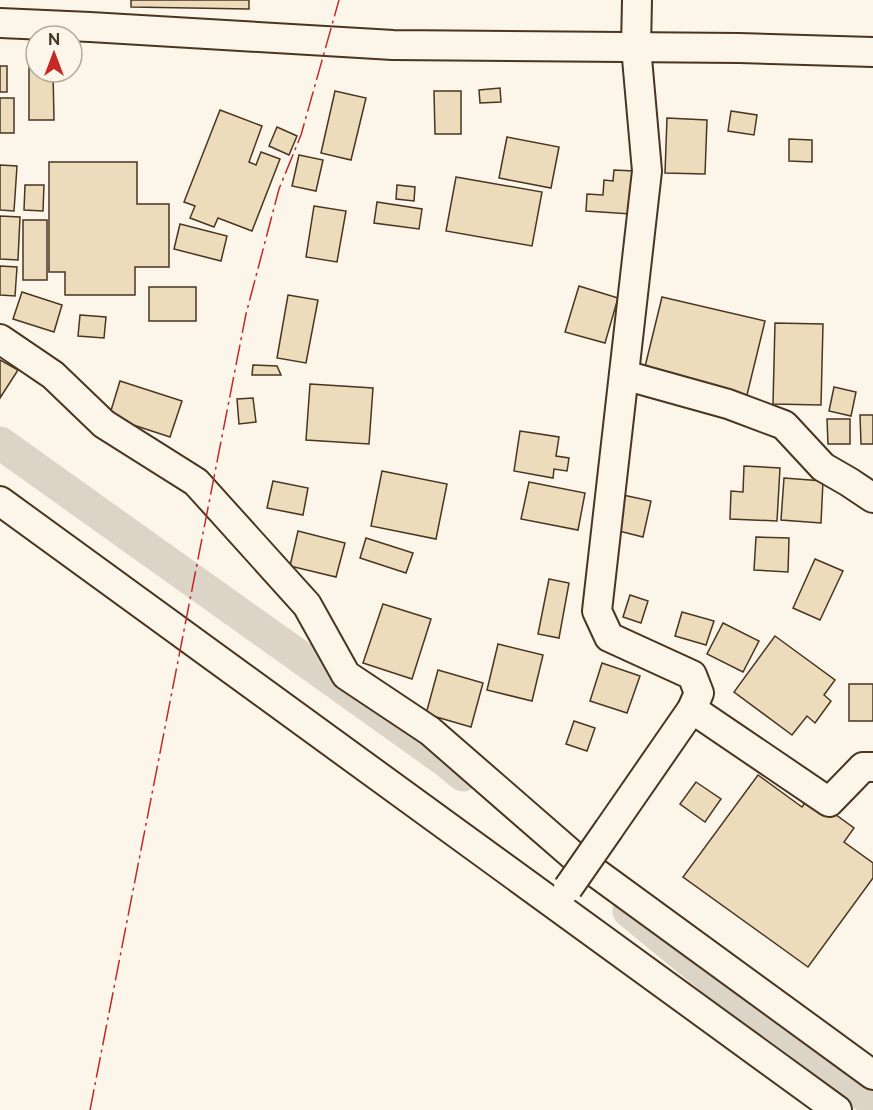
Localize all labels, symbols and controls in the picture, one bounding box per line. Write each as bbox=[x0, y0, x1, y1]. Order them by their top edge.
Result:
north arrow bbox=[24, 24, 84, 84]
text: N bbox=[48, 30, 60, 49]

